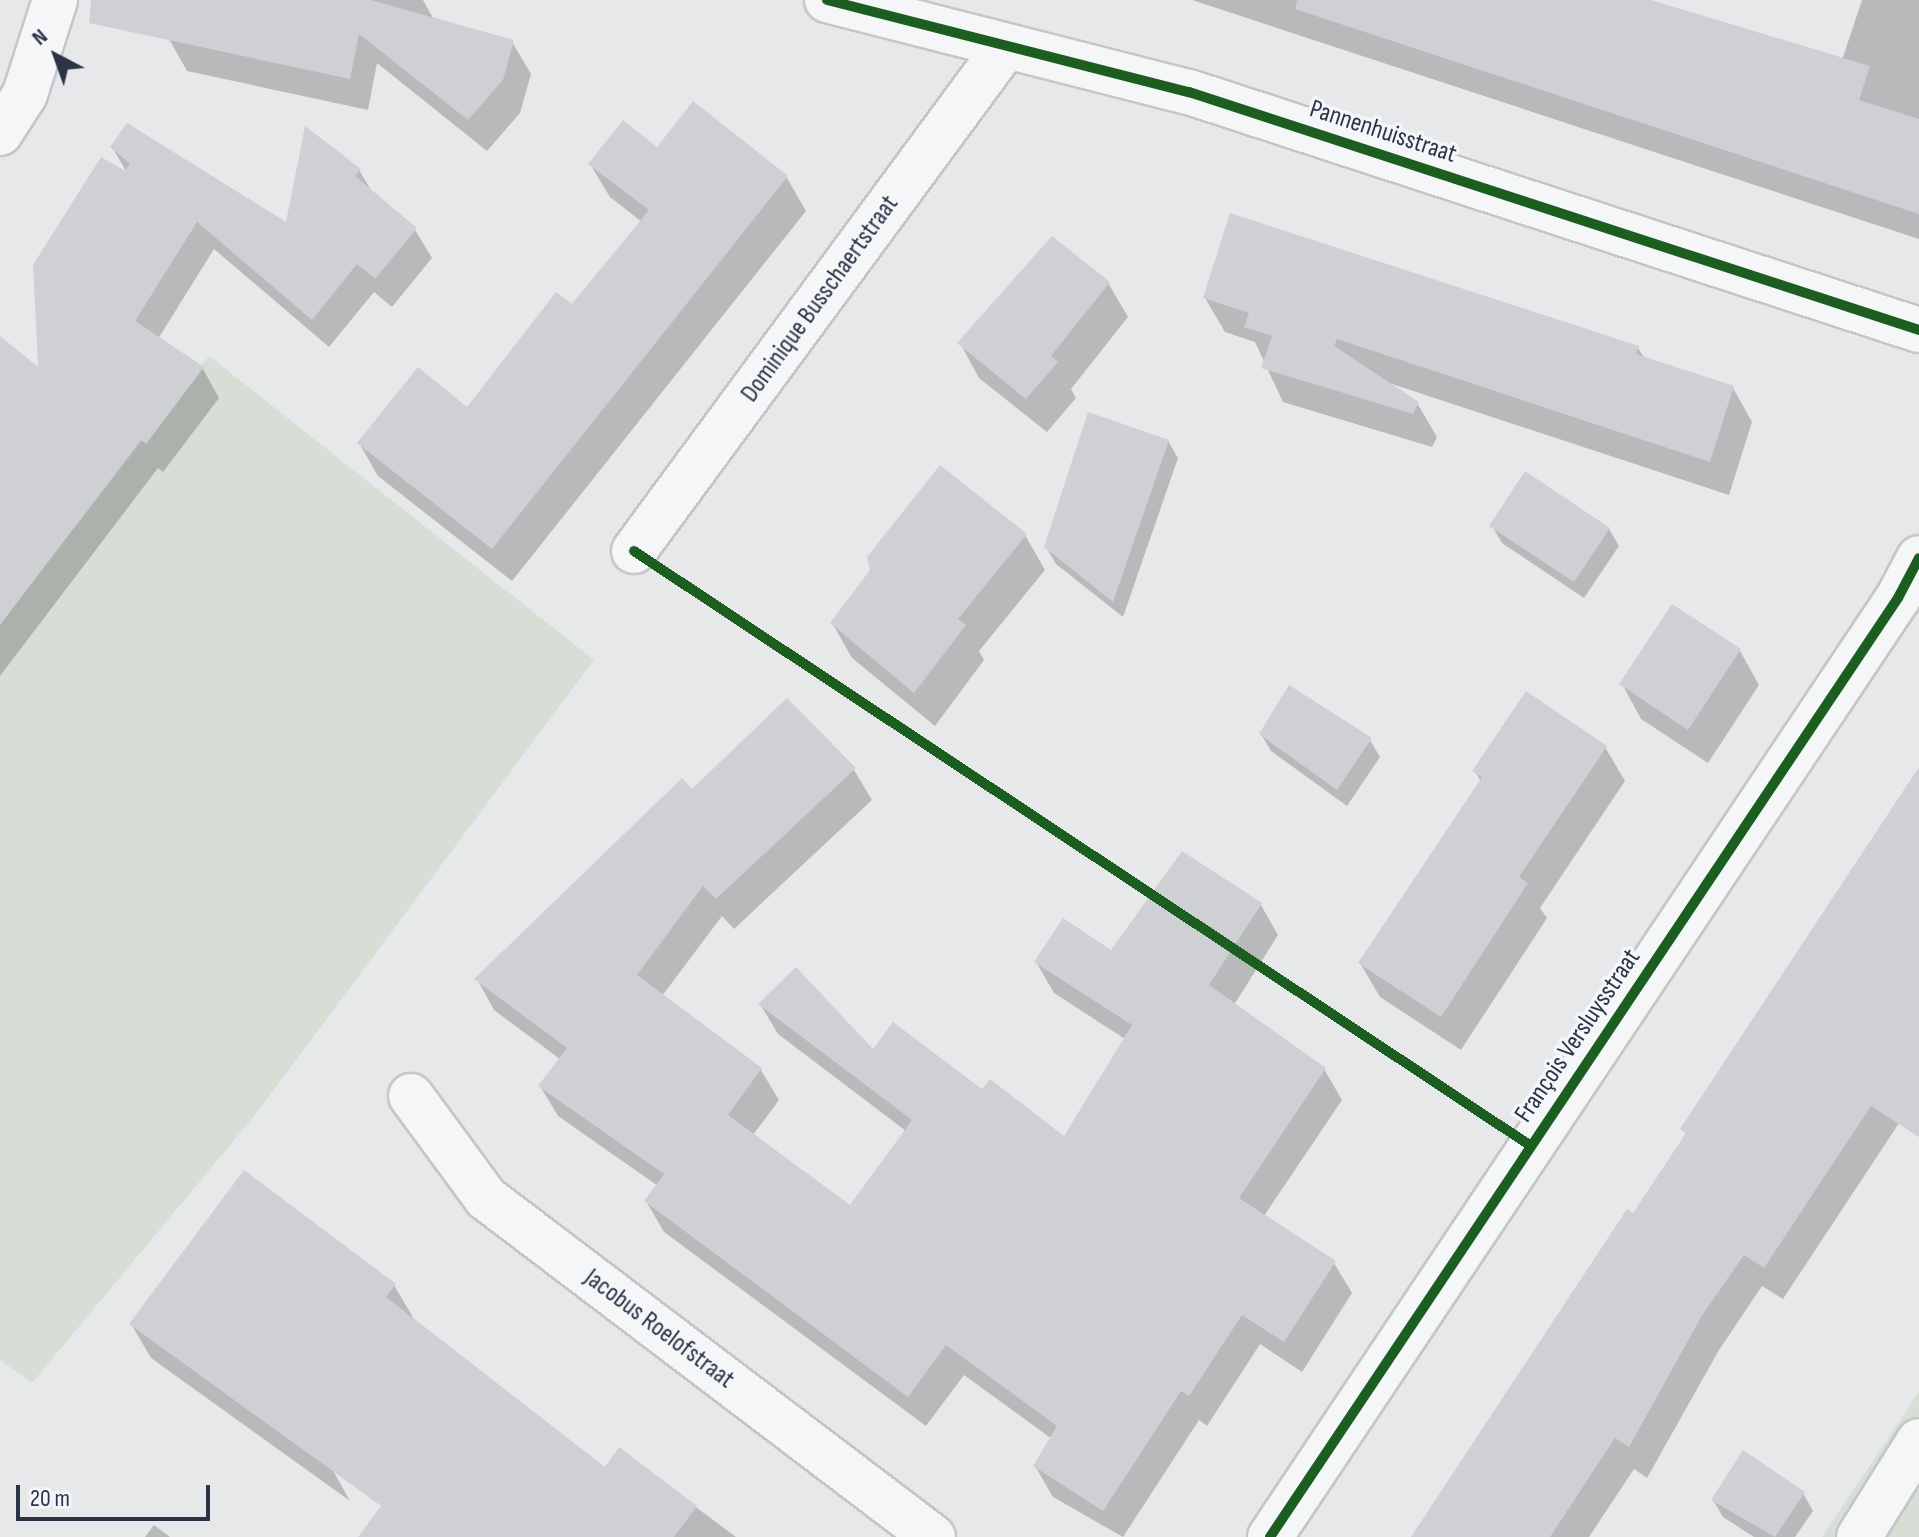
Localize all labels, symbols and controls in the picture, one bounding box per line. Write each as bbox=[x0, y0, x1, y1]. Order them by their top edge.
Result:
north arrow bbox=[16, 16, 96, 96]
text: N bbox=[27, 23, 53, 52]
street label: Pannenhuisstraat bbox=[1306, 94, 1460, 170]
street label: Dominique Busschaertstraat bbox=[735, 190, 905, 408]
street label: François Versluysstraat bbox=[1509, 943, 1647, 1129]
street label: Jacobus Roelofstraat bbox=[578, 1262, 740, 1396]
scale bar bbox=[20, 1469, 214, 1519]
text: 20 m bbox=[30, 1484, 70, 1513]

